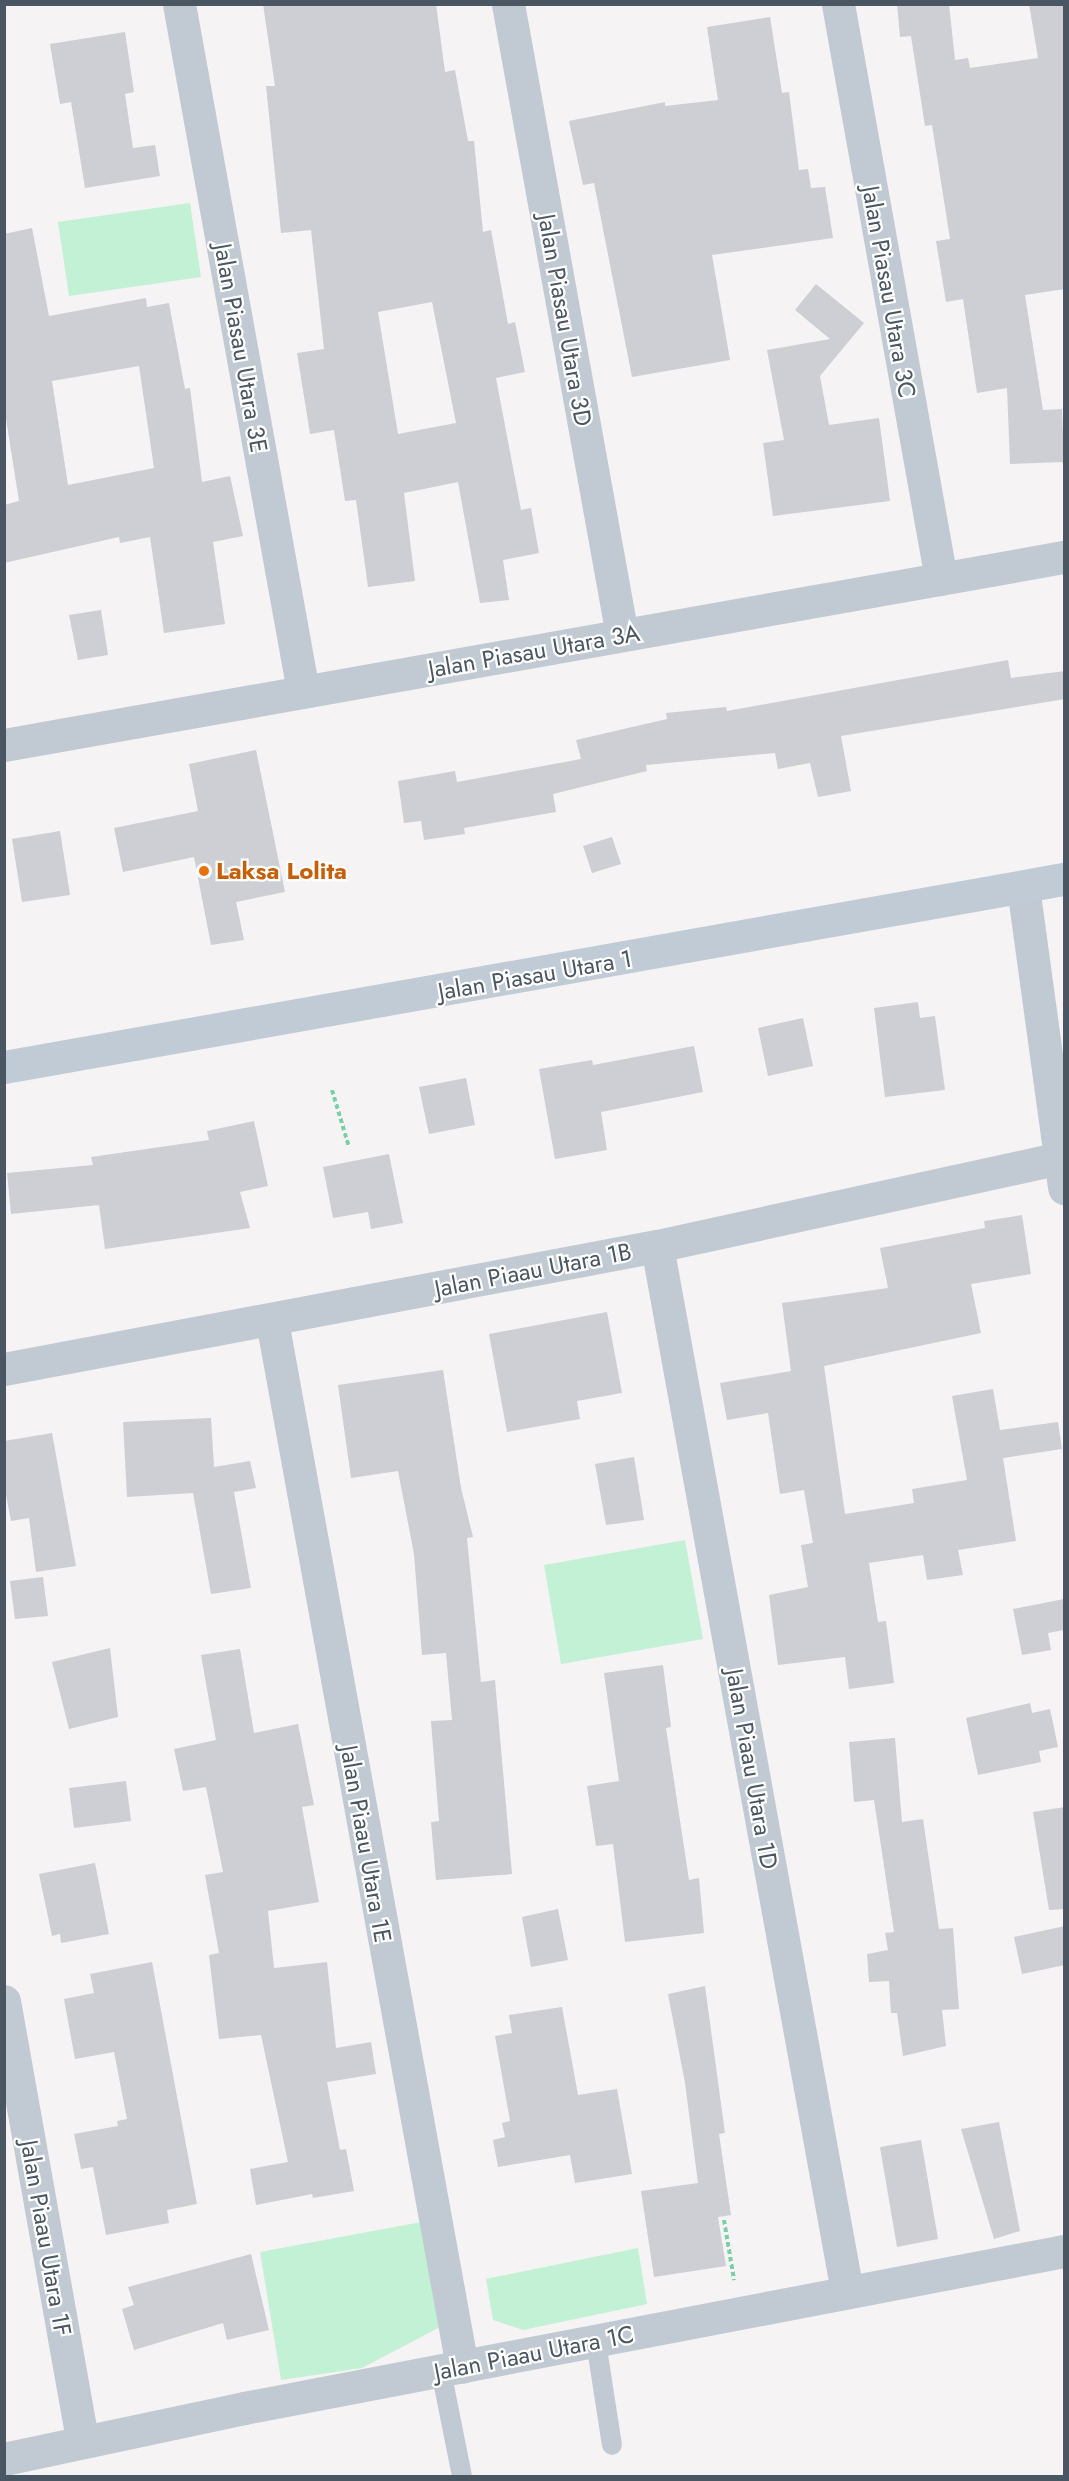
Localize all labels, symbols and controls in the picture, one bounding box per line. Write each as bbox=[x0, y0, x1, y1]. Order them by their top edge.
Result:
street label: Jalan Piasau Utara 3C bbox=[856, 184, 922, 400]
street label: Jalan Piasau Utara 3D bbox=[532, 212, 598, 428]
street label: Jalan Piasau Utara 3E bbox=[208, 241, 274, 455]
street label: Jalan Piasau Utara 3A bbox=[426, 618, 642, 684]
place label: Laksa Lolita bbox=[216, 857, 347, 885]
marker: Laksa Lolita bbox=[197, 864, 211, 878]
street label: Jalan Piasau Utara 1 bbox=[436, 944, 634, 1006]
street label: Jalan Piaau Utara 1B bbox=[432, 1237, 634, 1303]
street label: Jalan Piaau Utara 1D bbox=[720, 1667, 784, 1871]
street label: Jalan Piaau Utara 1E bbox=[334, 1743, 398, 1945]
street label: Jalan Piaau Utara 1F bbox=[15, 2138, 77, 2338]
street label: Jalan Piaau Utara 1C bbox=[432, 2319, 636, 2387]

